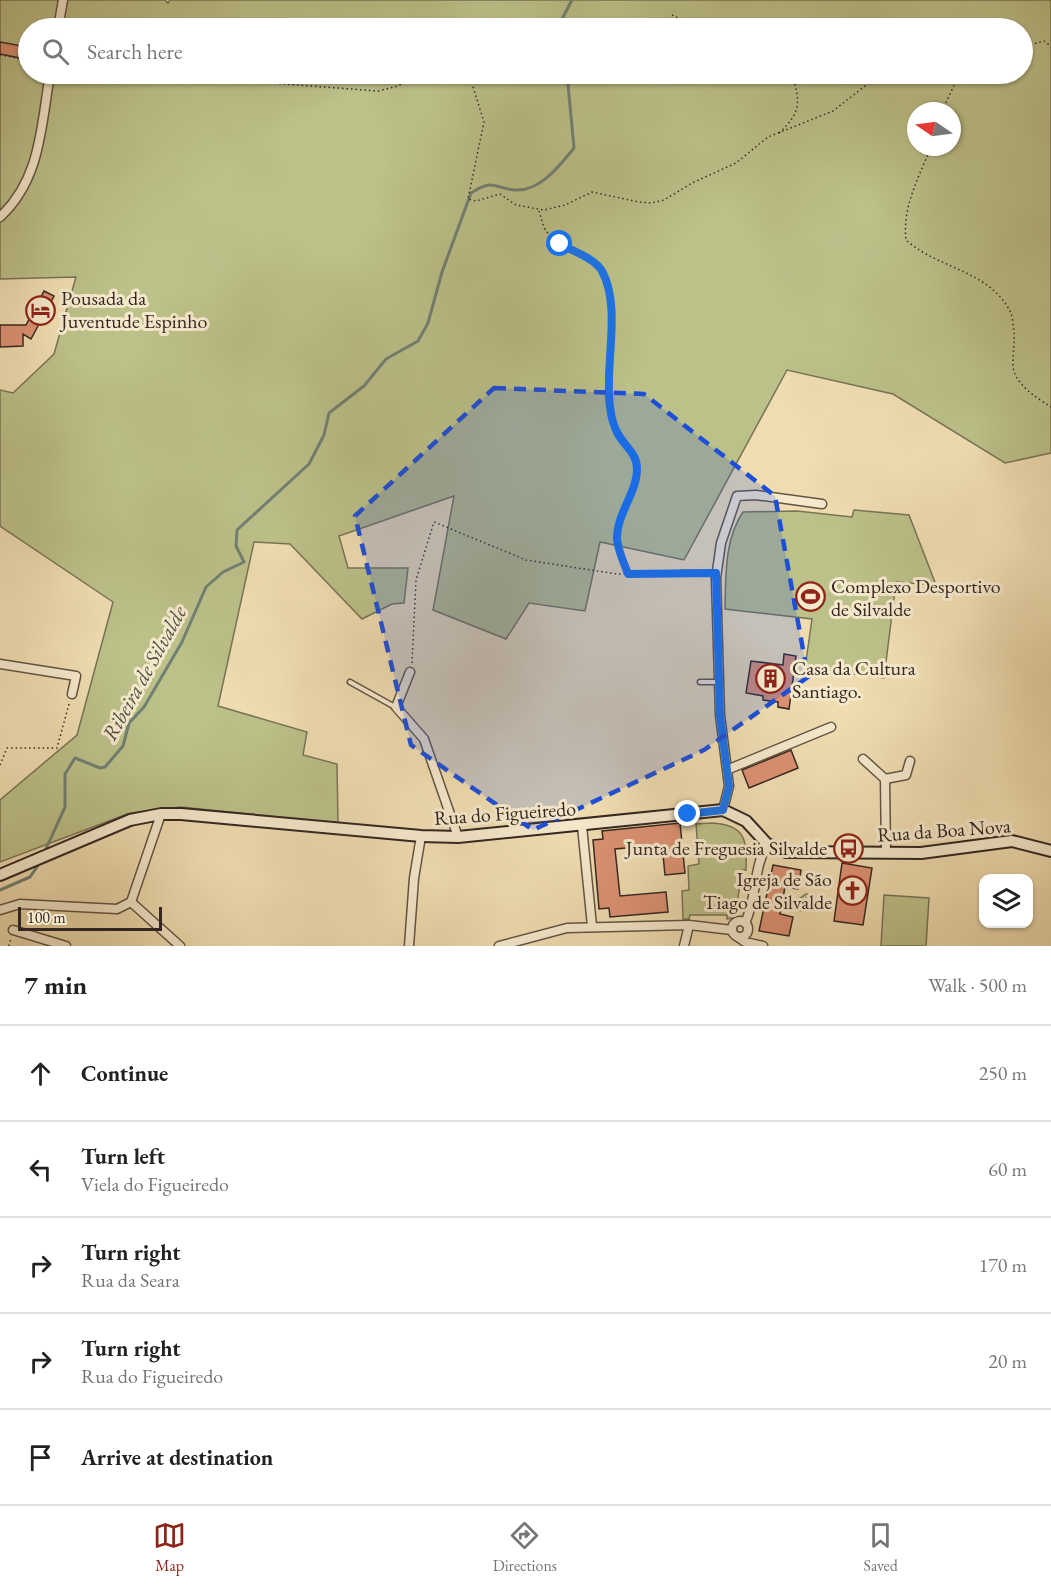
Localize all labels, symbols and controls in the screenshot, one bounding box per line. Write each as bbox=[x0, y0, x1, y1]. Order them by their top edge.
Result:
search box bbox=[18, 18, 1033, 84]
icon: search bbox=[39, 35, 72, 68]
text: Search here bbox=[87, 37, 182, 66]
north arrow bbox=[907, 102, 961, 156]
route start bbox=[546, 230, 572, 256]
place label: Pousada da Juventude Espinho bbox=[59, 285, 208, 334]
hotel icon: Pousada da Juventude Espinho bbox=[24, 294, 56, 326]
place label: Complexo Desportivo de Silvalde bbox=[831, 573, 1001, 622]
sports icon: Complexo Desportivo de Silvalde bbox=[794, 581, 826, 613]
water label: Ribeira de Silvalde bbox=[96, 600, 193, 745]
place label: Casa da Cultura Santiago. bbox=[792, 655, 916, 704]
building icon: Casa da Cultura Santiago. bbox=[755, 663, 787, 695]
street label: Rua do Figueiredo bbox=[433, 795, 577, 831]
route end bbox=[674, 800, 700, 826]
street label: Rua da Boa Nova bbox=[876, 812, 1012, 848]
bus stop icon: Junta de Freguesia Silvalde bbox=[832, 832, 864, 864]
place label: Junta de Freguesia Silvalde bbox=[624, 835, 827, 861]
place label: Igreja de São Tiago de Silvalde bbox=[703, 866, 832, 915]
church icon: Igreja de São Tiago de Silvalde bbox=[837, 874, 869, 906]
map controls bbox=[979, 874, 1033, 928]
button: layers bbox=[979, 874, 1033, 928]
scale bar bbox=[18, 904, 162, 932]
text: 100 m bbox=[27, 907, 66, 928]
text: 7 min bbox=[24, 968, 87, 1002]
text: Walk · 500 m bbox=[928, 972, 1027, 998]
icon: ahead bbox=[24, 1057, 57, 1090]
text: Continue bbox=[81, 1059, 168, 1088]
text: 250 m bbox=[979, 1060, 1027, 1086]
text: Turn left bbox=[81, 1142, 165, 1171]
icon: left bbox=[24, 1153, 57, 1186]
text: 60 m bbox=[988, 1156, 1027, 1182]
text: Viela do Figueiredo bbox=[81, 1171, 229, 1197]
text: Turn right bbox=[81, 1238, 180, 1267]
icon: right bbox=[24, 1249, 57, 1282]
text: 170 m bbox=[979, 1252, 1027, 1278]
text: Rua da Seara bbox=[81, 1267, 180, 1293]
text: Turn right bbox=[81, 1334, 180, 1363]
icon: right bbox=[24, 1345, 57, 1378]
text: 20 m bbox=[988, 1348, 1027, 1374]
text: Rua do Figueiredo bbox=[81, 1363, 223, 1389]
icon: arrive bbox=[24, 1441, 57, 1474]
text: Arrive at destination bbox=[81, 1443, 273, 1472]
tab: Map bbox=[153, 1519, 186, 1576]
tab: Directions bbox=[493, 1519, 557, 1576]
tab: Saved bbox=[863, 1519, 898, 1576]

